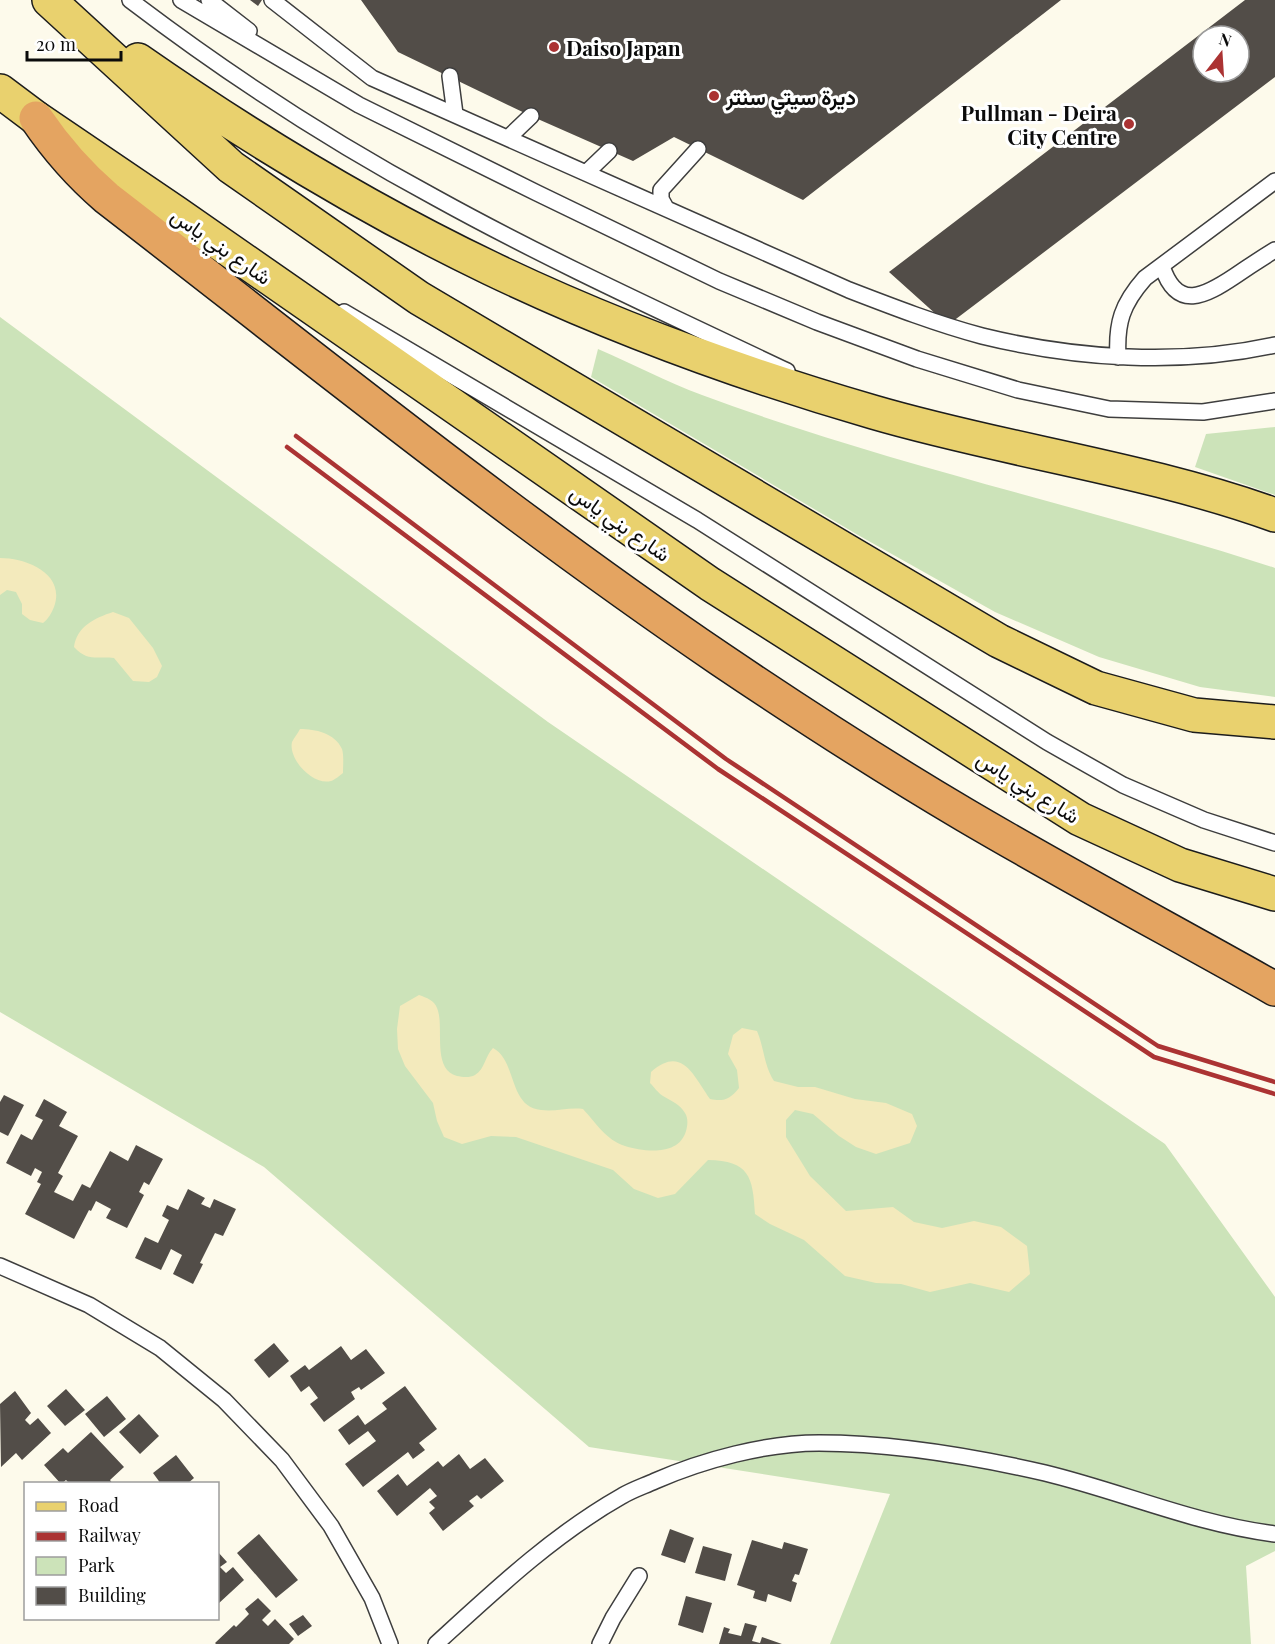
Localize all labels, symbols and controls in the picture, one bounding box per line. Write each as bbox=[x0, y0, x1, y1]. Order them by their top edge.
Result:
scale bar bbox=[27, 24, 122, 62]
north arrow bbox=[1191, 24, 1251, 84]
text: N bbox=[1217, 27, 1235, 51]
text: 20 m bbox=[36, 32, 76, 56]
place label: Daiso Japan bbox=[566, 33, 681, 61]
marker: Daiso Japan bbox=[547, 40, 561, 54]
place label: ديرة سيتي سنتر bbox=[725, 82, 856, 115]
marker: ديرة سيتي سنتر bbox=[707, 89, 721, 103]
place label: Pullman - Deira City Centre bbox=[961, 98, 1117, 150]
marker: Pullman - Deira City Centre bbox=[1122, 117, 1136, 131]
street label: شارع بني ياس bbox=[163, 200, 278, 294]
street label: شارع بني ياس bbox=[562, 477, 677, 571]
street label: شارع بني ياس bbox=[970, 743, 1086, 833]
legend bbox=[24, 1482, 219, 1620]
text: Road bbox=[78, 1493, 119, 1517]
text: Railway bbox=[78, 1523, 141, 1547]
text: Park bbox=[78, 1553, 115, 1577]
text: Building bbox=[78, 1583, 146, 1607]

